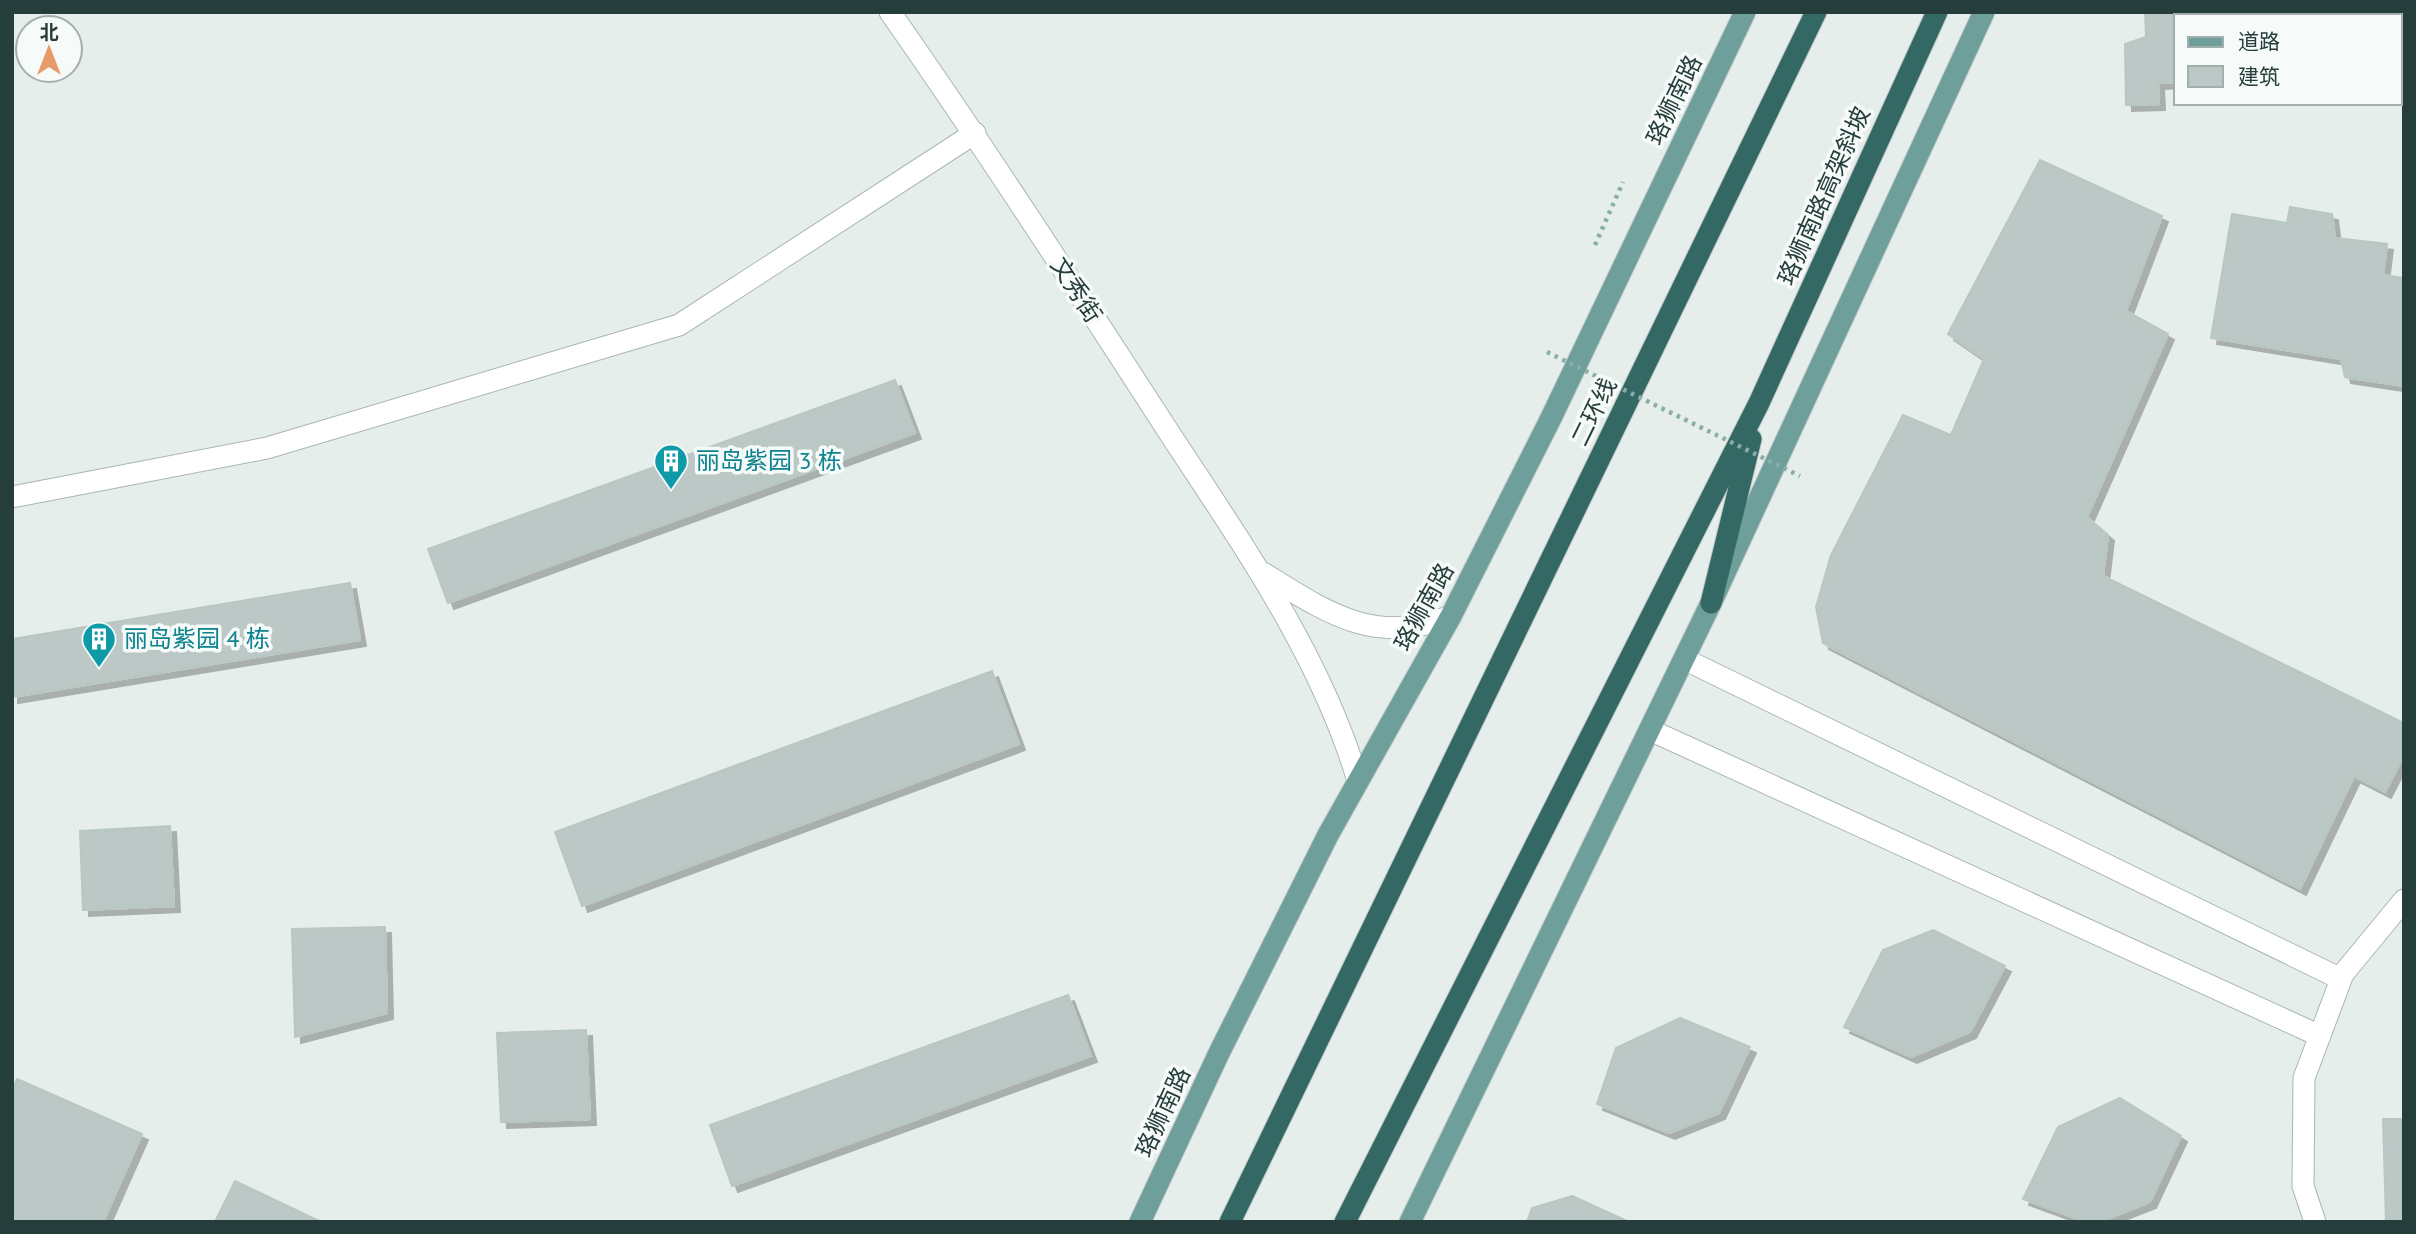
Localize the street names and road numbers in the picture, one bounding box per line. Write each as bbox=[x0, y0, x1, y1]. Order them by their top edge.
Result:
street label: 珞狮南路 bbox=[1639, 50, 1709, 150]
street label: 珞狮南路高架斜坡 bbox=[1770, 102, 1877, 290]
street label: 文秀街 bbox=[1044, 251, 1109, 328]
street label: 二环线 bbox=[1564, 373, 1623, 451]
street label: 珞狮南路 bbox=[1387, 557, 1460, 656]
street label: 珞狮南路 bbox=[1128, 1062, 1197, 1162]

